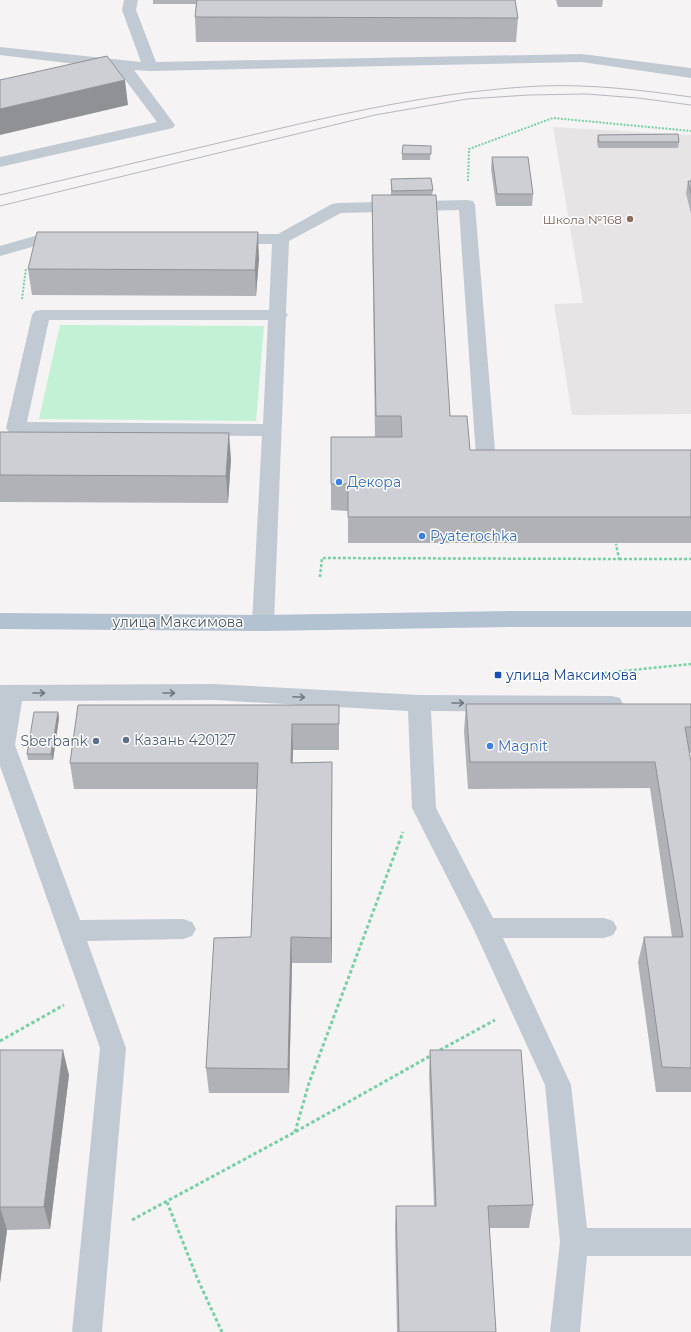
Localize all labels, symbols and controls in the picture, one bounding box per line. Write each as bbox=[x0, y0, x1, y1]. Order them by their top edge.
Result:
place label: Школа №168 bbox=[543, 212, 622, 227]
marker: Школа №168 bbox=[625, 214, 635, 224]
place label: Декора bbox=[347, 473, 401, 491]
marker: Декора bbox=[334, 477, 344, 487]
place label: Pyaterochka bbox=[430, 527, 517, 545]
marker: Pyaterochka bbox=[417, 531, 427, 541]
street label: улица Максимова bbox=[111, 613, 244, 631]
place label: улица Максимова bbox=[505, 666, 637, 684]
marker: улица Максимова bbox=[493, 670, 503, 680]
one-way arrow bbox=[32, 689, 45, 697]
one-way arrow bbox=[162, 689, 175, 697]
one-way arrow bbox=[292, 693, 305, 700]
one-way arrow bbox=[451, 699, 464, 707]
place label: Казань 420127 bbox=[134, 731, 236, 749]
place label: Sberbank bbox=[20, 732, 89, 750]
marker: Казань 420127 bbox=[121, 735, 131, 745]
marker: Sberbank bbox=[91, 736, 101, 746]
place label: Magnit bbox=[498, 737, 548, 755]
marker: Magnit bbox=[485, 741, 495, 751]

